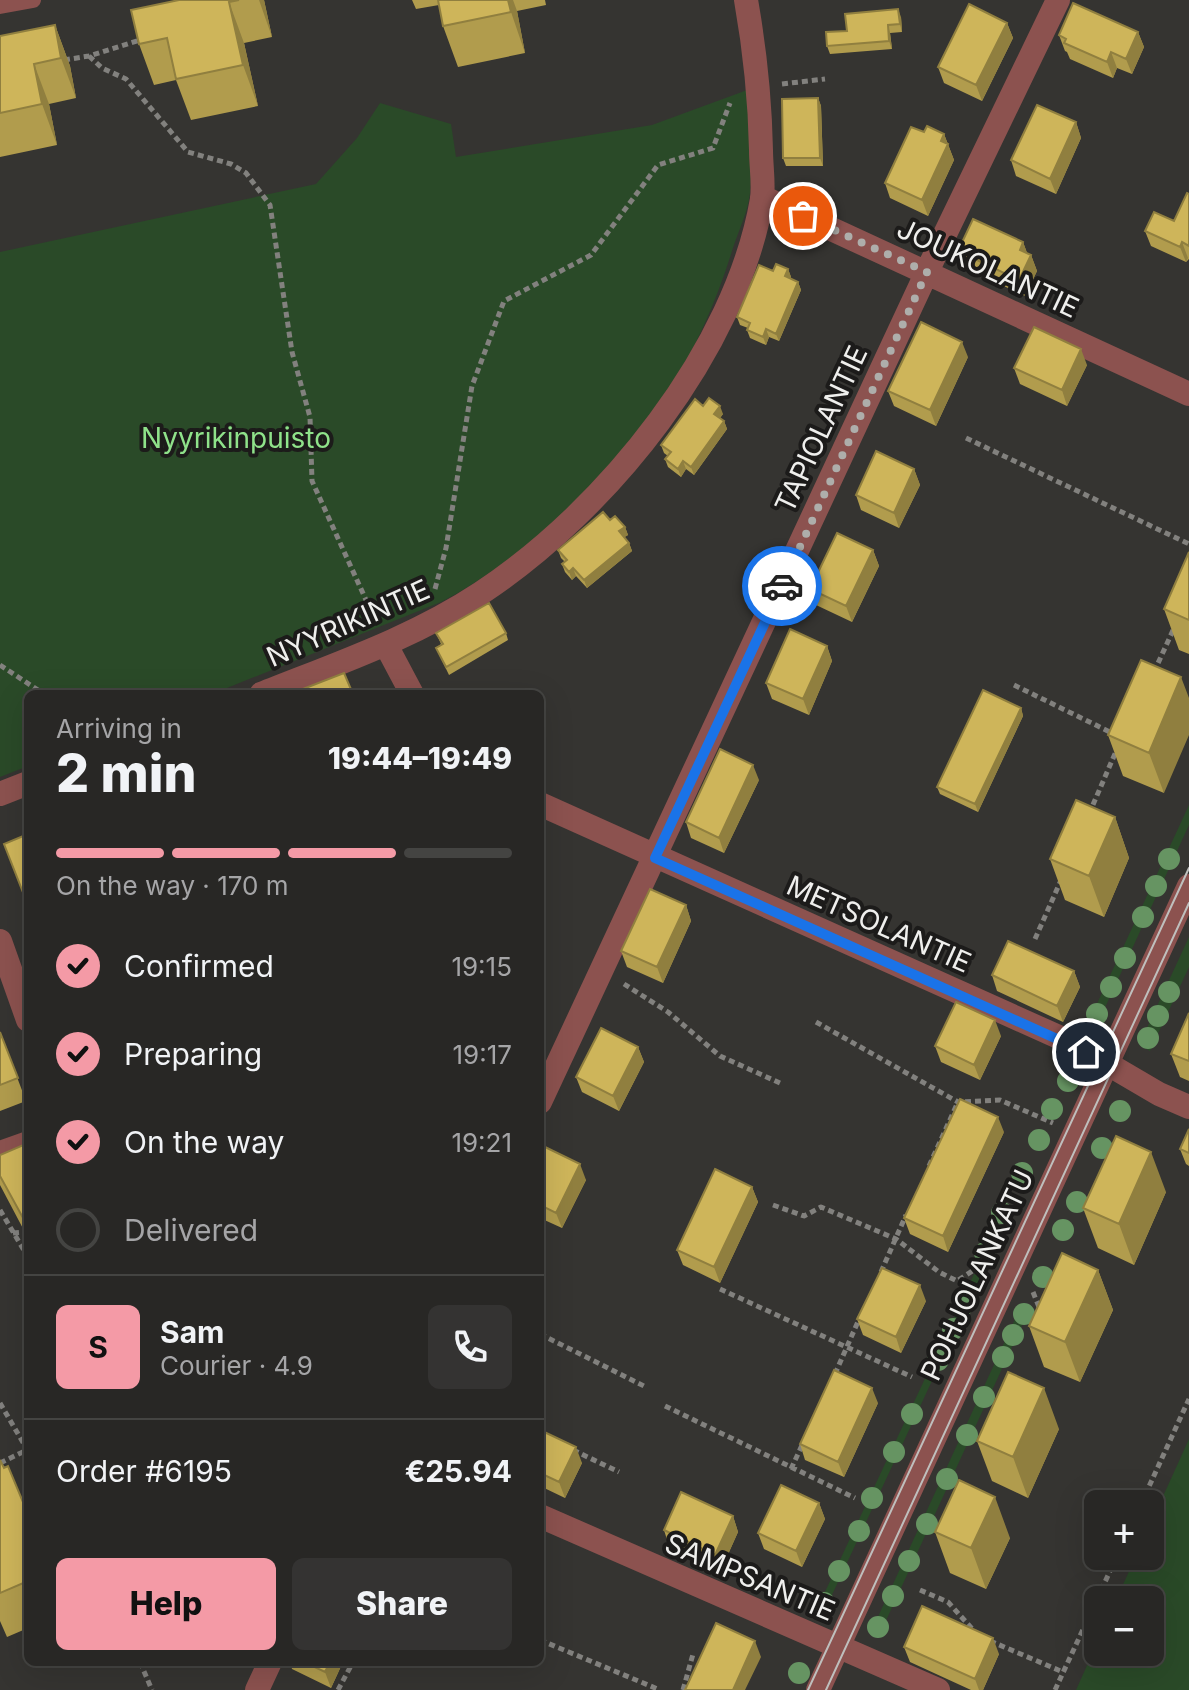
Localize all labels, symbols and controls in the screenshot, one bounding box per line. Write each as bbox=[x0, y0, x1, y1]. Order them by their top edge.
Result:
pin bbox=[769, 182, 837, 250]
icon: bag bbox=[781, 194, 825, 238]
street label: JOUKOLANTIE bbox=[892, 211, 1084, 325]
street label: TAPIOLANTIE bbox=[767, 340, 875, 518]
park label: Nyyrikinpuisto bbox=[141, 421, 331, 455]
courier bbox=[742, 546, 822, 626]
icon: car bbox=[760, 564, 804, 608]
street label: NYYRIKINTIE bbox=[261, 572, 435, 674]
text: Arriving in bbox=[56, 713, 182, 744]
text: 19:44–19:49 bbox=[328, 740, 512, 776]
text: 2 min bbox=[56, 742, 197, 805]
street label: METSOLANTIE bbox=[782, 868, 976, 980]
text: On the way · 170 m bbox=[56, 870, 289, 901]
icon: check bbox=[56, 944, 100, 988]
text: Confirmed bbox=[124, 948, 274, 984]
text: 19:15 bbox=[451, 951, 512, 982]
pin bbox=[1052, 1018, 1120, 1086]
icon: home bbox=[1064, 1030, 1108, 1074]
icon: check bbox=[56, 1032, 100, 1076]
text: Preparing bbox=[124, 1036, 262, 1072]
text: 19:17 bbox=[453, 1039, 512, 1070]
icon: check bbox=[56, 1120, 100, 1164]
text: On the way bbox=[124, 1124, 284, 1160]
text: 19:21 bbox=[451, 1127, 512, 1158]
street label: POHJOLANKATU bbox=[913, 1164, 1041, 1386]
text: Delivered bbox=[124, 1212, 258, 1248]
button: phone bbox=[428, 1305, 512, 1389]
text: Sam bbox=[160, 1314, 224, 1350]
text: S bbox=[88, 1329, 108, 1365]
text: Courier · 4.9 bbox=[160, 1350, 313, 1381]
text: Order #6195 bbox=[56, 1453, 232, 1489]
text: €25.94 bbox=[405, 1453, 512, 1489]
map controls bbox=[1084, 1490, 1164, 1666]
button: + bbox=[1084, 1490, 1164, 1570]
street label: SAMPSANTIE bbox=[660, 1526, 840, 1628]
button: Help bbox=[56, 1558, 276, 1650]
button: Share bbox=[292, 1558, 512, 1650]
button: − bbox=[1084, 1586, 1164, 1666]

